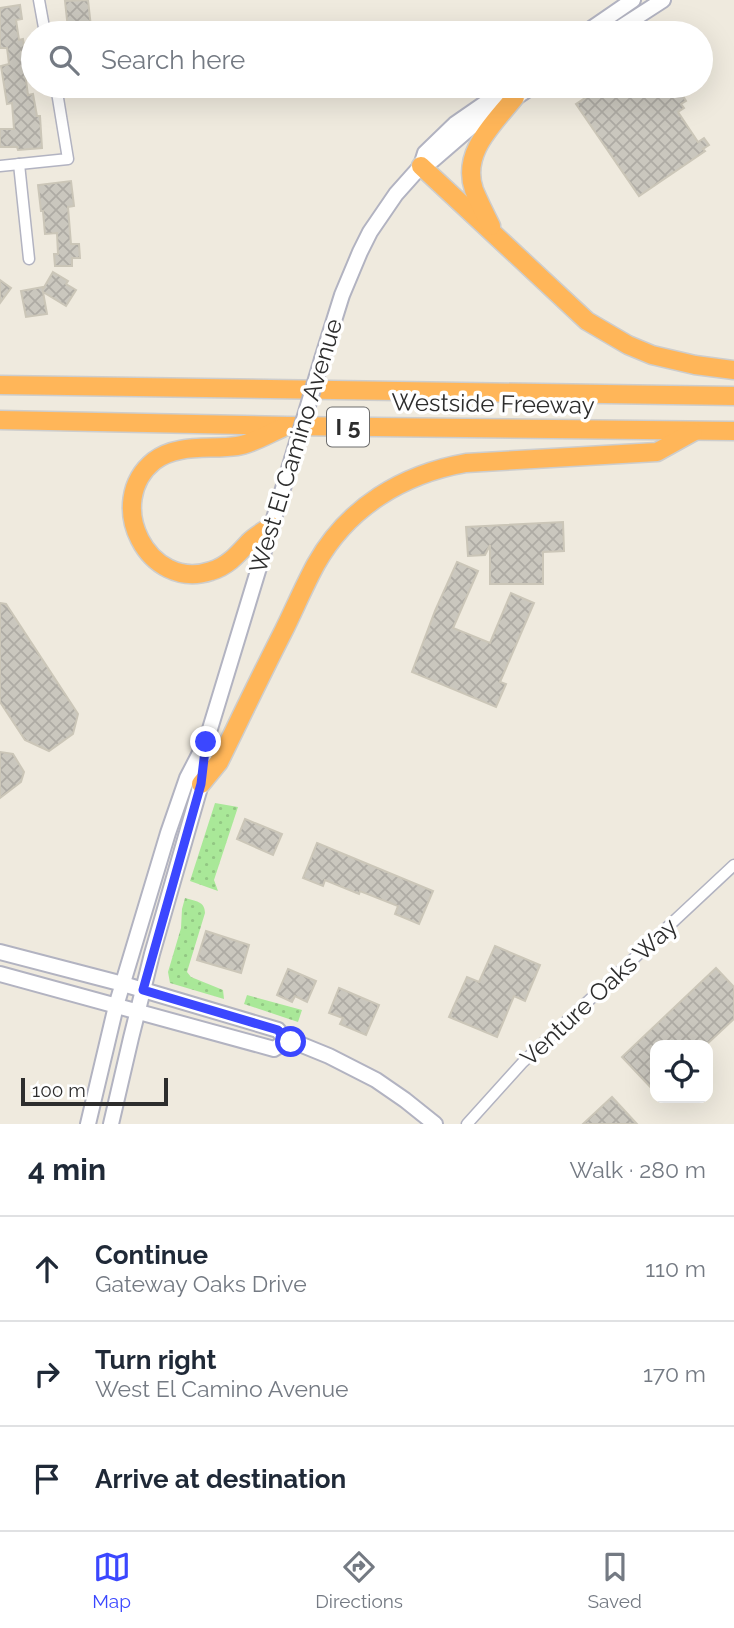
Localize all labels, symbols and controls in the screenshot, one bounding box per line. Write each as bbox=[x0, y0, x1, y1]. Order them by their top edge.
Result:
search box bbox=[21, 21, 713, 98]
icon: search bbox=[45, 41, 83, 79]
text: Search here bbox=[101, 45, 245, 75]
street label: West El Camino Avenue bbox=[243, 315, 348, 577]
street label: Westside Freeway bbox=[391, 387, 595, 420]
road number: I 5 bbox=[327, 408, 369, 446]
route end bbox=[190, 726, 221, 757]
street label: Venture Oaks Way bbox=[514, 912, 683, 1072]
route start bbox=[275, 1026, 306, 1057]
map controls bbox=[650, 1040, 713, 1103]
button: locate bbox=[650, 1040, 713, 1103]
scale bar bbox=[21, 1075, 168, 1107]
text: 100 m bbox=[32, 1079, 86, 1101]
text: 4 min bbox=[28, 1152, 106, 1187]
text: Walk · 280 m bbox=[569, 1156, 706, 1183]
text: Continue bbox=[95, 1240, 208, 1270]
icon: ahead bbox=[28, 1250, 66, 1288]
text: 110 m bbox=[645, 1255, 706, 1282]
text: Gateway Oaks Drive bbox=[95, 1270, 307, 1297]
text: Turn right bbox=[95, 1345, 216, 1375]
icon: right bbox=[28, 1355, 66, 1393]
text: 170 m bbox=[643, 1360, 706, 1387]
text: West El Camino Avenue bbox=[95, 1375, 349, 1402]
icon: arrive bbox=[28, 1460, 66, 1498]
text: Arrive at destination bbox=[95, 1464, 346, 1494]
tab: Map bbox=[92, 1548, 131, 1612]
tab: Directions bbox=[315, 1548, 403, 1612]
tab: Saved bbox=[587, 1548, 642, 1612]

